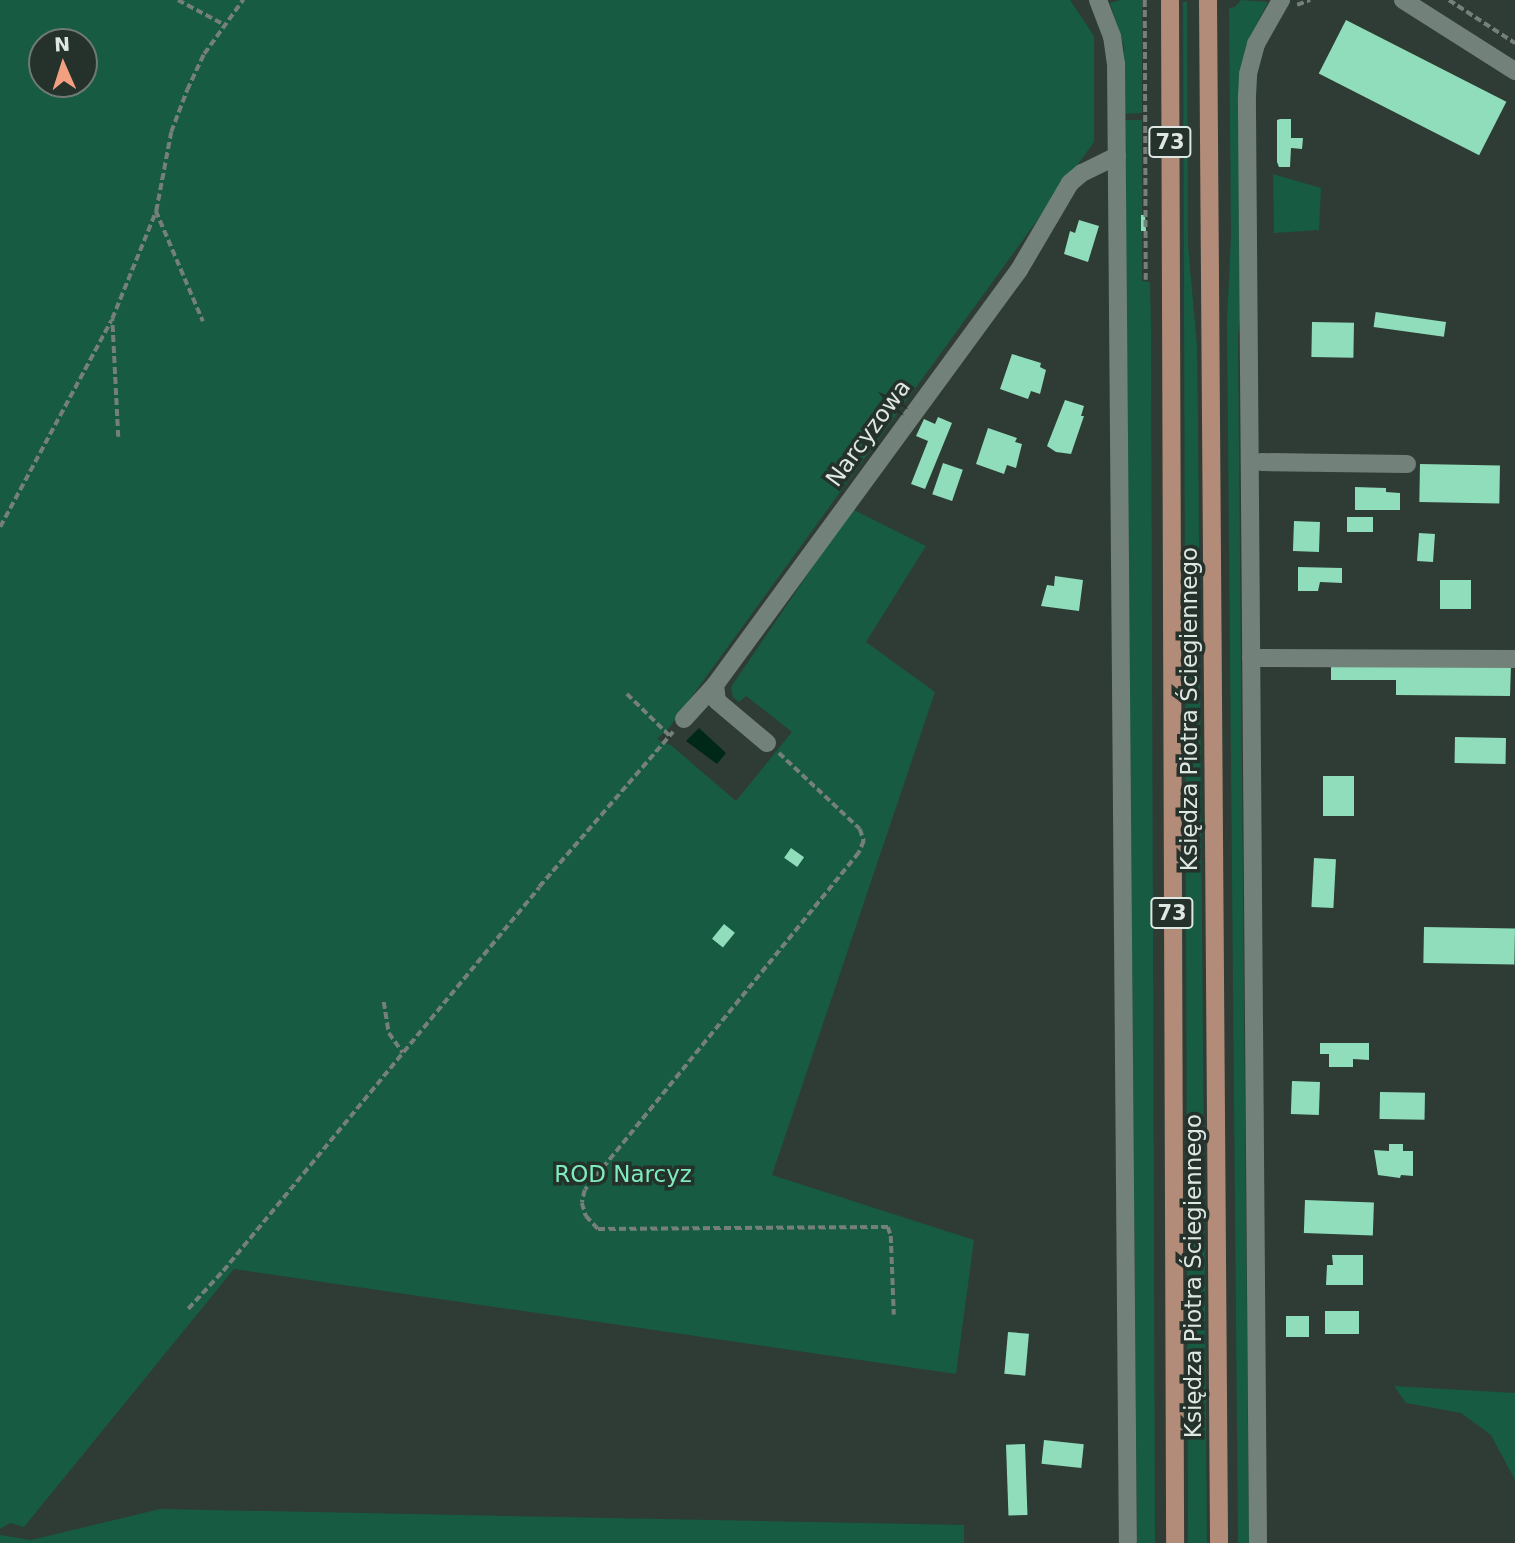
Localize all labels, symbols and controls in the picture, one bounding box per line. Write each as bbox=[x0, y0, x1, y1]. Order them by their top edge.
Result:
north arrow bbox=[28, 28, 98, 98]
text: N bbox=[53, 33, 71, 55]
road number: 73 bbox=[1147, 124, 1193, 160]
street label: Narcyzowa bbox=[820, 374, 916, 492]
street label: Księdza Piotra Ściegiennego bbox=[1175, 547, 1203, 871]
road number: 73 bbox=[1149, 895, 1195, 930]
street label: Księdza Piotra Ściegiennego bbox=[1179, 1114, 1207, 1438]
park label: ROD Narcyz bbox=[554, 1160, 692, 1188]

